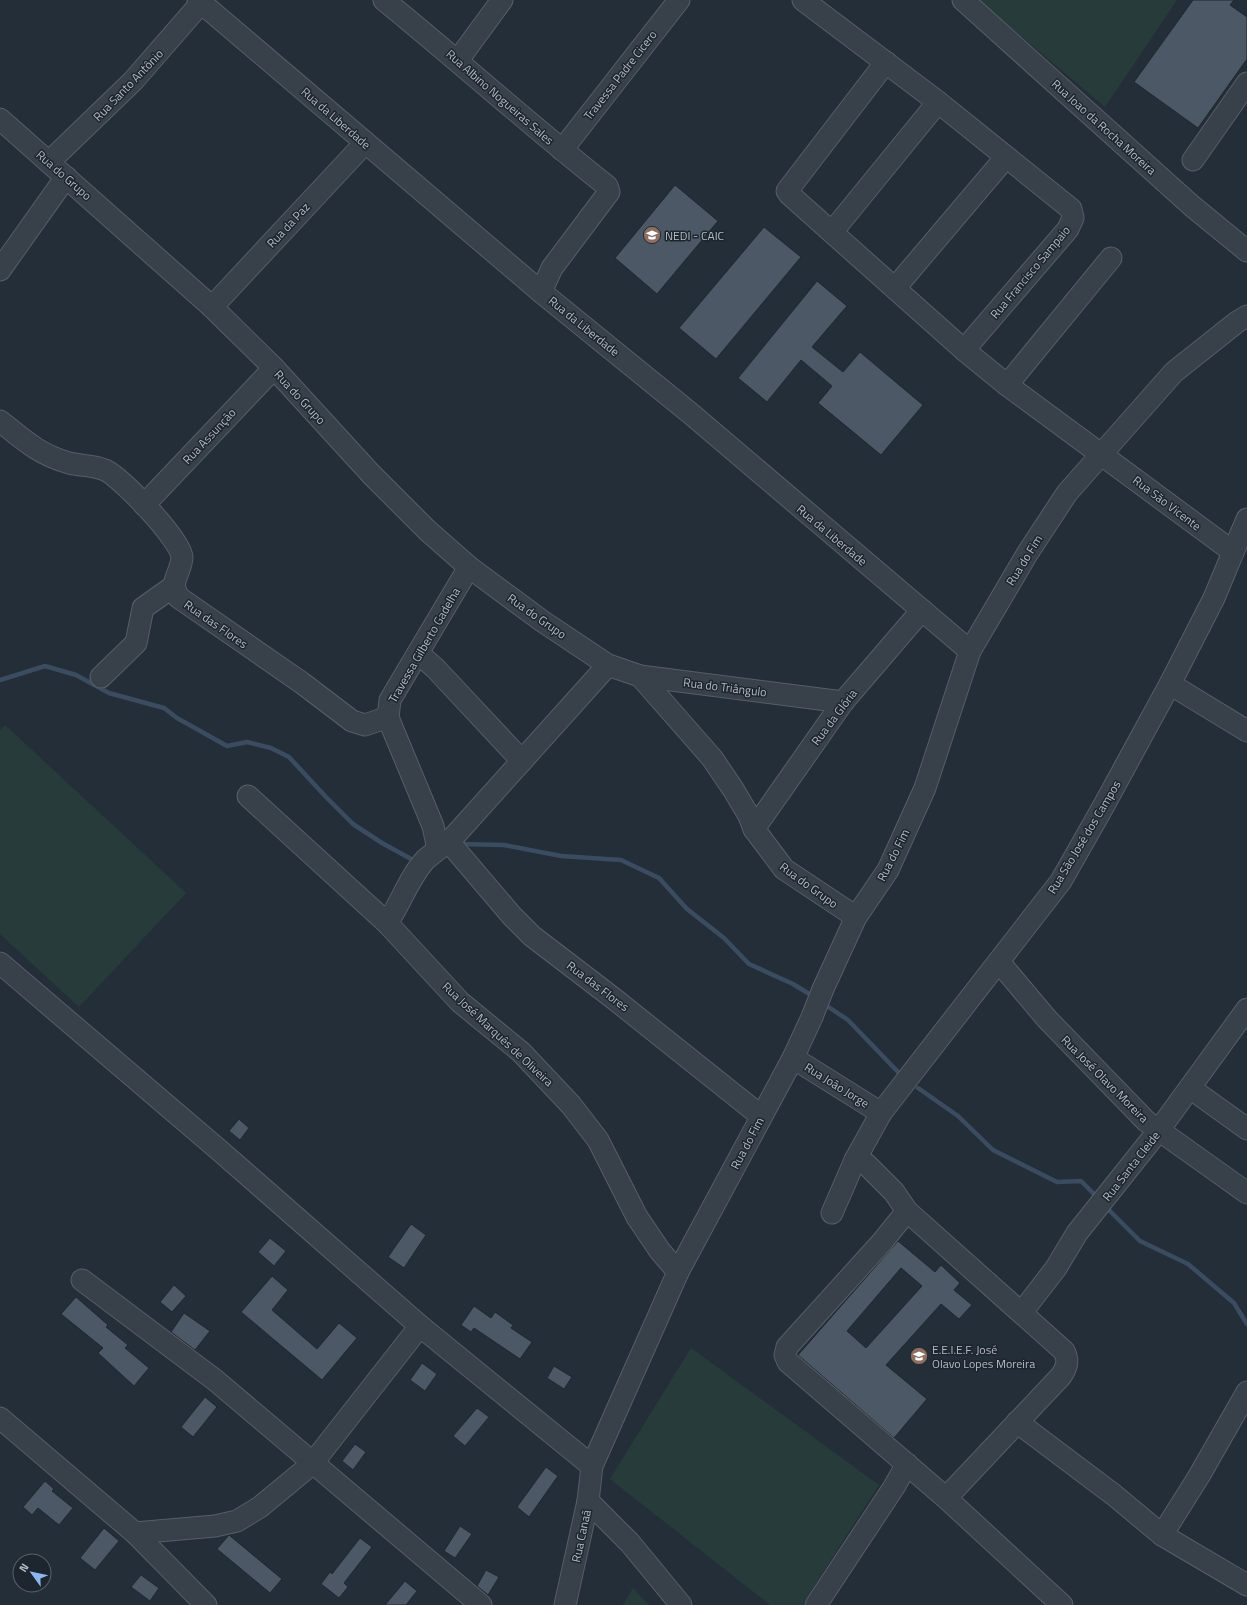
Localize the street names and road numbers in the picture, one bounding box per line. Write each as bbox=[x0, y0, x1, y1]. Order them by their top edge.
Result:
street label: Travessa Padre Cicero bbox=[579, 26, 661, 124]
street label: Rua Santo Antônio bbox=[89, 45, 167, 125]
street label: Rua Albino Nogueiras Sales bbox=[442, 45, 558, 150]
street label: Rua Joao da Rocha Moreira bbox=[1047, 75, 1161, 179]
street label: Rua da Liberdade bbox=[297, 82, 375, 154]
street label: Rua do Grupo bbox=[32, 145, 96, 205]
street label: Rua da Paz bbox=[262, 198, 314, 252]
street label: Rua Francisco Sampaio bbox=[985, 221, 1075, 323]
street label: Rua da Liberdade bbox=[544, 291, 624, 361]
street label: Rua do Grupo bbox=[270, 366, 330, 428]
street label: Rua Assunção bbox=[178, 404, 240, 468]
street label: Rua São Vicente bbox=[1129, 471, 1205, 535]
street label: Rua da Liberdade bbox=[793, 500, 871, 570]
street label: Rua do Fim bbox=[1001, 531, 1047, 589]
street label: Travessa Gilberto Gadelha bbox=[383, 584, 465, 706]
street label: Rua do Grupo bbox=[504, 589, 570, 643]
street label: Rua das Flores bbox=[180, 595, 252, 653]
street label: Rua do Triângulo bbox=[682, 672, 768, 702]
street label: Rua da Glória bbox=[806, 685, 862, 749]
street label: Rua São José dos Campos bbox=[1042, 776, 1126, 897]
street label: Rua do Fim bbox=[872, 825, 914, 885]
street label: Rua do Grupo bbox=[776, 857, 842, 913]
street label: Rua das Flores bbox=[563, 956, 634, 1016]
street label: Rua José Marquês de Oliveira bbox=[438, 977, 558, 1091]
street label: Rua José Olavo Moreira bbox=[1057, 1031, 1153, 1127]
street label: Rua João Jorge bbox=[801, 1058, 873, 1112]
street label: Rua do Fim bbox=[725, 1114, 769, 1172]
street label: Rua Santa Cleide bbox=[1097, 1127, 1165, 1205]
street label: Rua Canaã bbox=[566, 1508, 596, 1564]

